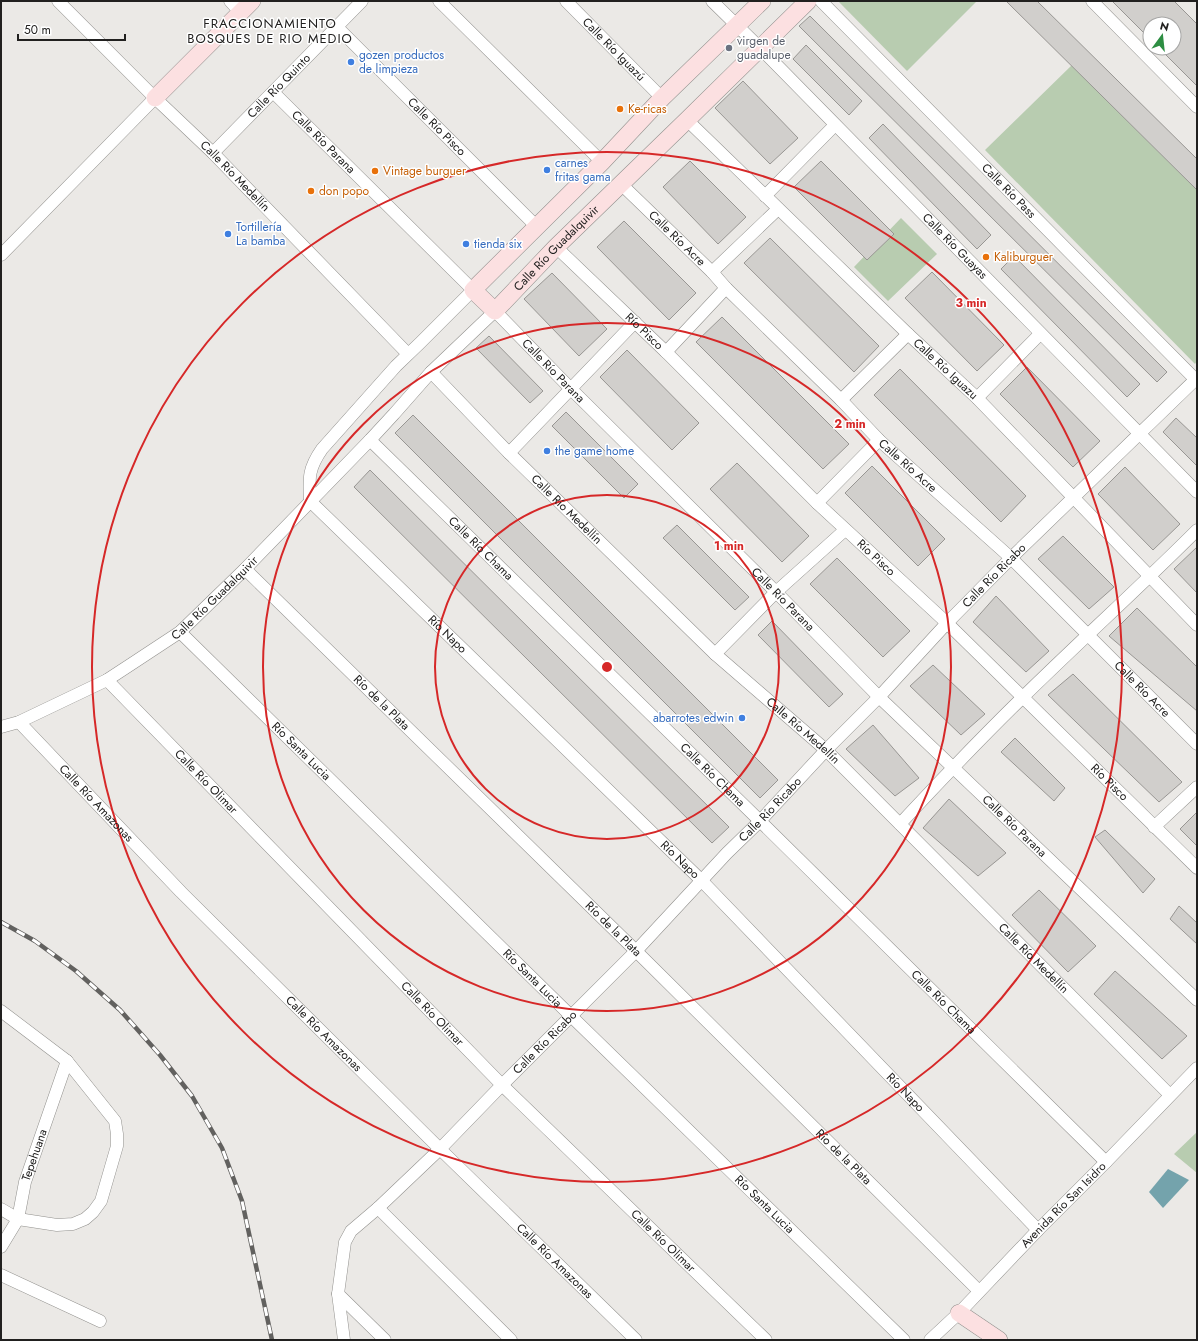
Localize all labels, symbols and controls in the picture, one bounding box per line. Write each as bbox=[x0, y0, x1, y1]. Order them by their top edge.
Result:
street label: Calle Río Iguazú bbox=[578, 13, 649, 85]
district label: FRACCIONAMIENTO BOSQUES DE RIO MEDIO bbox=[187, 14, 353, 48]
scale bar bbox=[18, 16, 125, 42]
north arrow bbox=[1142, 16, 1182, 56]
text: N bbox=[1158, 17, 1171, 35]
text: 50 m bbox=[24, 21, 51, 39]
place label: virgen de guadalupe bbox=[737, 32, 791, 64]
marker: virgen de guadalupe bbox=[724, 43, 734, 53]
place label: gozen productos de limpieza bbox=[359, 46, 444, 78]
street label: Calle Río Quinto bbox=[243, 49, 315, 122]
marker: gozen productos de limpieza bbox=[346, 57, 356, 67]
street label: Calle Río Pisco bbox=[403, 93, 470, 160]
place label: Ke-ricas bbox=[628, 100, 667, 118]
marker: Ke-ricas bbox=[615, 104, 625, 114]
street label: Calle Río Parana bbox=[287, 106, 360, 178]
street label: Calle Río Medellín bbox=[196, 136, 274, 216]
place label: carnes fritas gama bbox=[555, 154, 611, 186]
street label: Calle Río Pass bbox=[977, 159, 1040, 222]
place label: Vintage burguer bbox=[383, 162, 467, 180]
marker: carnes fritas gama bbox=[542, 165, 552, 175]
marker: Vintage burguer bbox=[370, 166, 380, 176]
place label: don popo bbox=[319, 182, 370, 200]
marker: don popo bbox=[306, 186, 316, 196]
street label: Calle Río Guadalquivir bbox=[509, 200, 604, 295]
street label: Calle Río Acre bbox=[645, 206, 710, 270]
street label: Calle Río Guayas bbox=[918, 209, 992, 283]
place label: Tortillería La bamba bbox=[236, 218, 286, 250]
marker: Tortillería La bamba bbox=[223, 229, 233, 239]
place label: tienda six bbox=[474, 235, 523, 253]
marker: tienda six bbox=[461, 239, 471, 249]
place label: Kaliburguer bbox=[994, 248, 1054, 266]
marker: Kaliburguer bbox=[981, 252, 991, 262]
text: 3 min bbox=[955, 294, 987, 312]
street label: Río Pisco bbox=[621, 309, 668, 354]
street label: Calle Río Iguazu bbox=[909, 334, 982, 404]
street label: Calle Río Parana bbox=[518, 335, 589, 407]
text: 2 min bbox=[834, 415, 866, 433]
street label: Calle Río Acre bbox=[874, 435, 941, 497]
place label: the game home bbox=[555, 442, 634, 460]
marker: the game home bbox=[542, 446, 552, 456]
street label: Calle Río Medellín bbox=[527, 470, 606, 548]
street label: Calle Río Chama bbox=[444, 512, 518, 585]
street label: Río Pisco bbox=[853, 535, 900, 580]
text: 1 min bbox=[714, 537, 744, 555]
street label: Calle Río Ricabo bbox=[958, 539, 1030, 612]
street label: Calle Río Guadalquivir bbox=[167, 551, 263, 644]
street label: Calle Río Parana bbox=[747, 563, 819, 635]
street label: Río Napo bbox=[424, 611, 471, 658]
street label: Calle Río Acre bbox=[1110, 657, 1174, 721]
centre of rings bbox=[600, 660, 614, 674]
street label: Río de la Plata bbox=[349, 671, 414, 734]
street label: Calle Río Medellín bbox=[762, 693, 844, 768]
place label: abarrotes edwin bbox=[653, 709, 734, 727]
marker: abarrotes edwin bbox=[737, 713, 747, 723]
street label: Río Santa Lucia bbox=[267, 718, 335, 785]
street label: Calle Río Chama bbox=[676, 739, 749, 811]
street label: Calle Río Olimar bbox=[170, 745, 243, 819]
street label: Río Pisco bbox=[1086, 759, 1133, 805]
street label: Calle Río Amazonas bbox=[55, 760, 138, 846]
street label: Calle Río Ricabo bbox=[734, 773, 806, 846]
street label: Calle Río Parana bbox=[978, 791, 1051, 861]
street label: Río Napo bbox=[656, 836, 704, 883]
street label: Río de la Plata bbox=[581, 897, 646, 961]
street label: Calle Río Medellín bbox=[994, 919, 1073, 998]
street label: Río Santa Lucia bbox=[499, 945, 566, 1012]
street label: Calle Río Chama bbox=[907, 966, 980, 1038]
street label: Calle Río Olimar bbox=[397, 977, 469, 1051]
street label: Calle Río Amazonas bbox=[282, 992, 366, 1076]
street label: Calle Río Ricabo bbox=[509, 1006, 581, 1078]
street label: Río Napo bbox=[882, 1069, 929, 1116]
street label: Río de la Plata bbox=[812, 1125, 876, 1189]
street label: Tepehuana bbox=[17, 1126, 52, 1184]
street label: Avenida Río San Isidro bbox=[1017, 1157, 1111, 1252]
street label: Río Santa Lucia bbox=[731, 1171, 799, 1238]
street label: Calle Río Olimar bbox=[627, 1205, 700, 1277]
street label: Calle Río Amazonas bbox=[512, 1219, 597, 1303]

